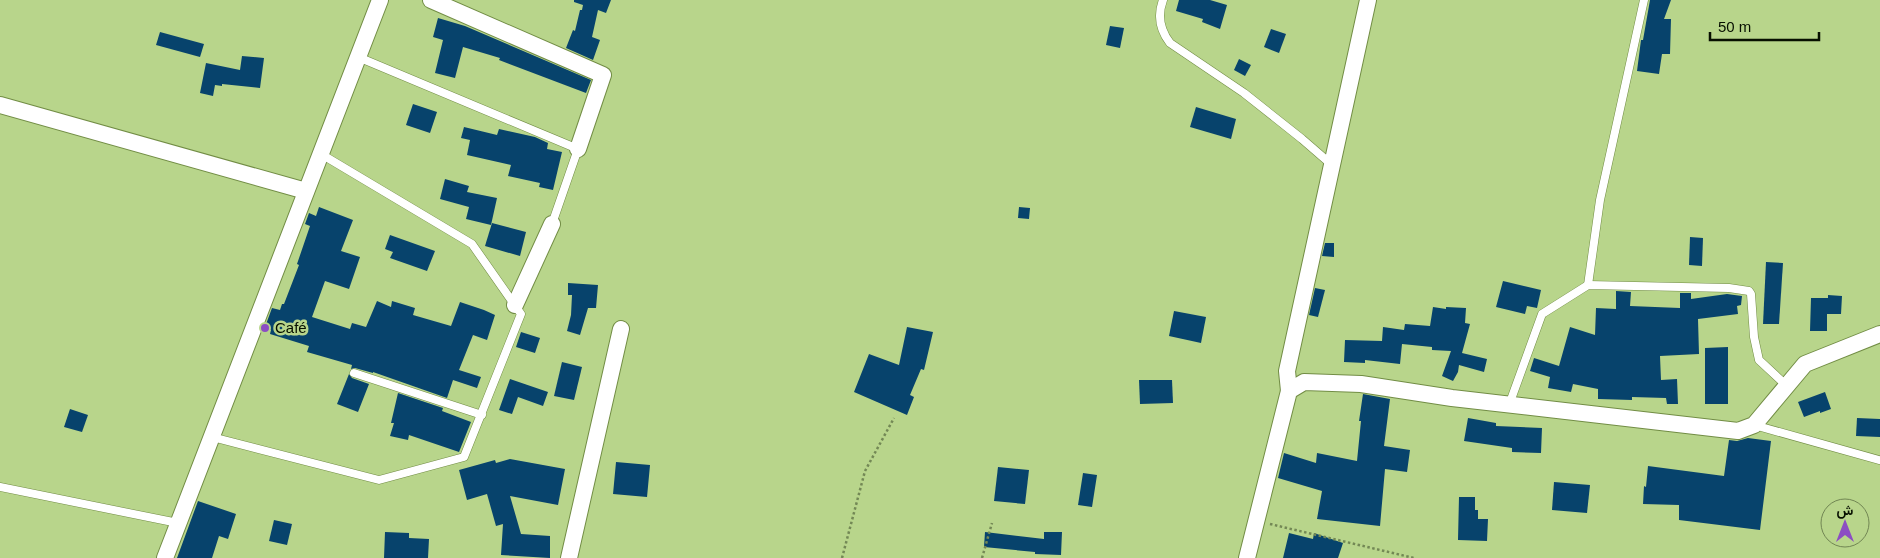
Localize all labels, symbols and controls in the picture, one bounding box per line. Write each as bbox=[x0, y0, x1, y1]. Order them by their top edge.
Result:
scale bar bbox=[1710, 10, 1819, 42]
text: 50 m bbox=[1718, 18, 1751, 35]
place label: Café bbox=[275, 319, 307, 336]
marker: Café bbox=[259, 322, 271, 334]
north arrow bbox=[1820, 498, 1870, 548]
text: ش bbox=[1837, 502, 1854, 519]

